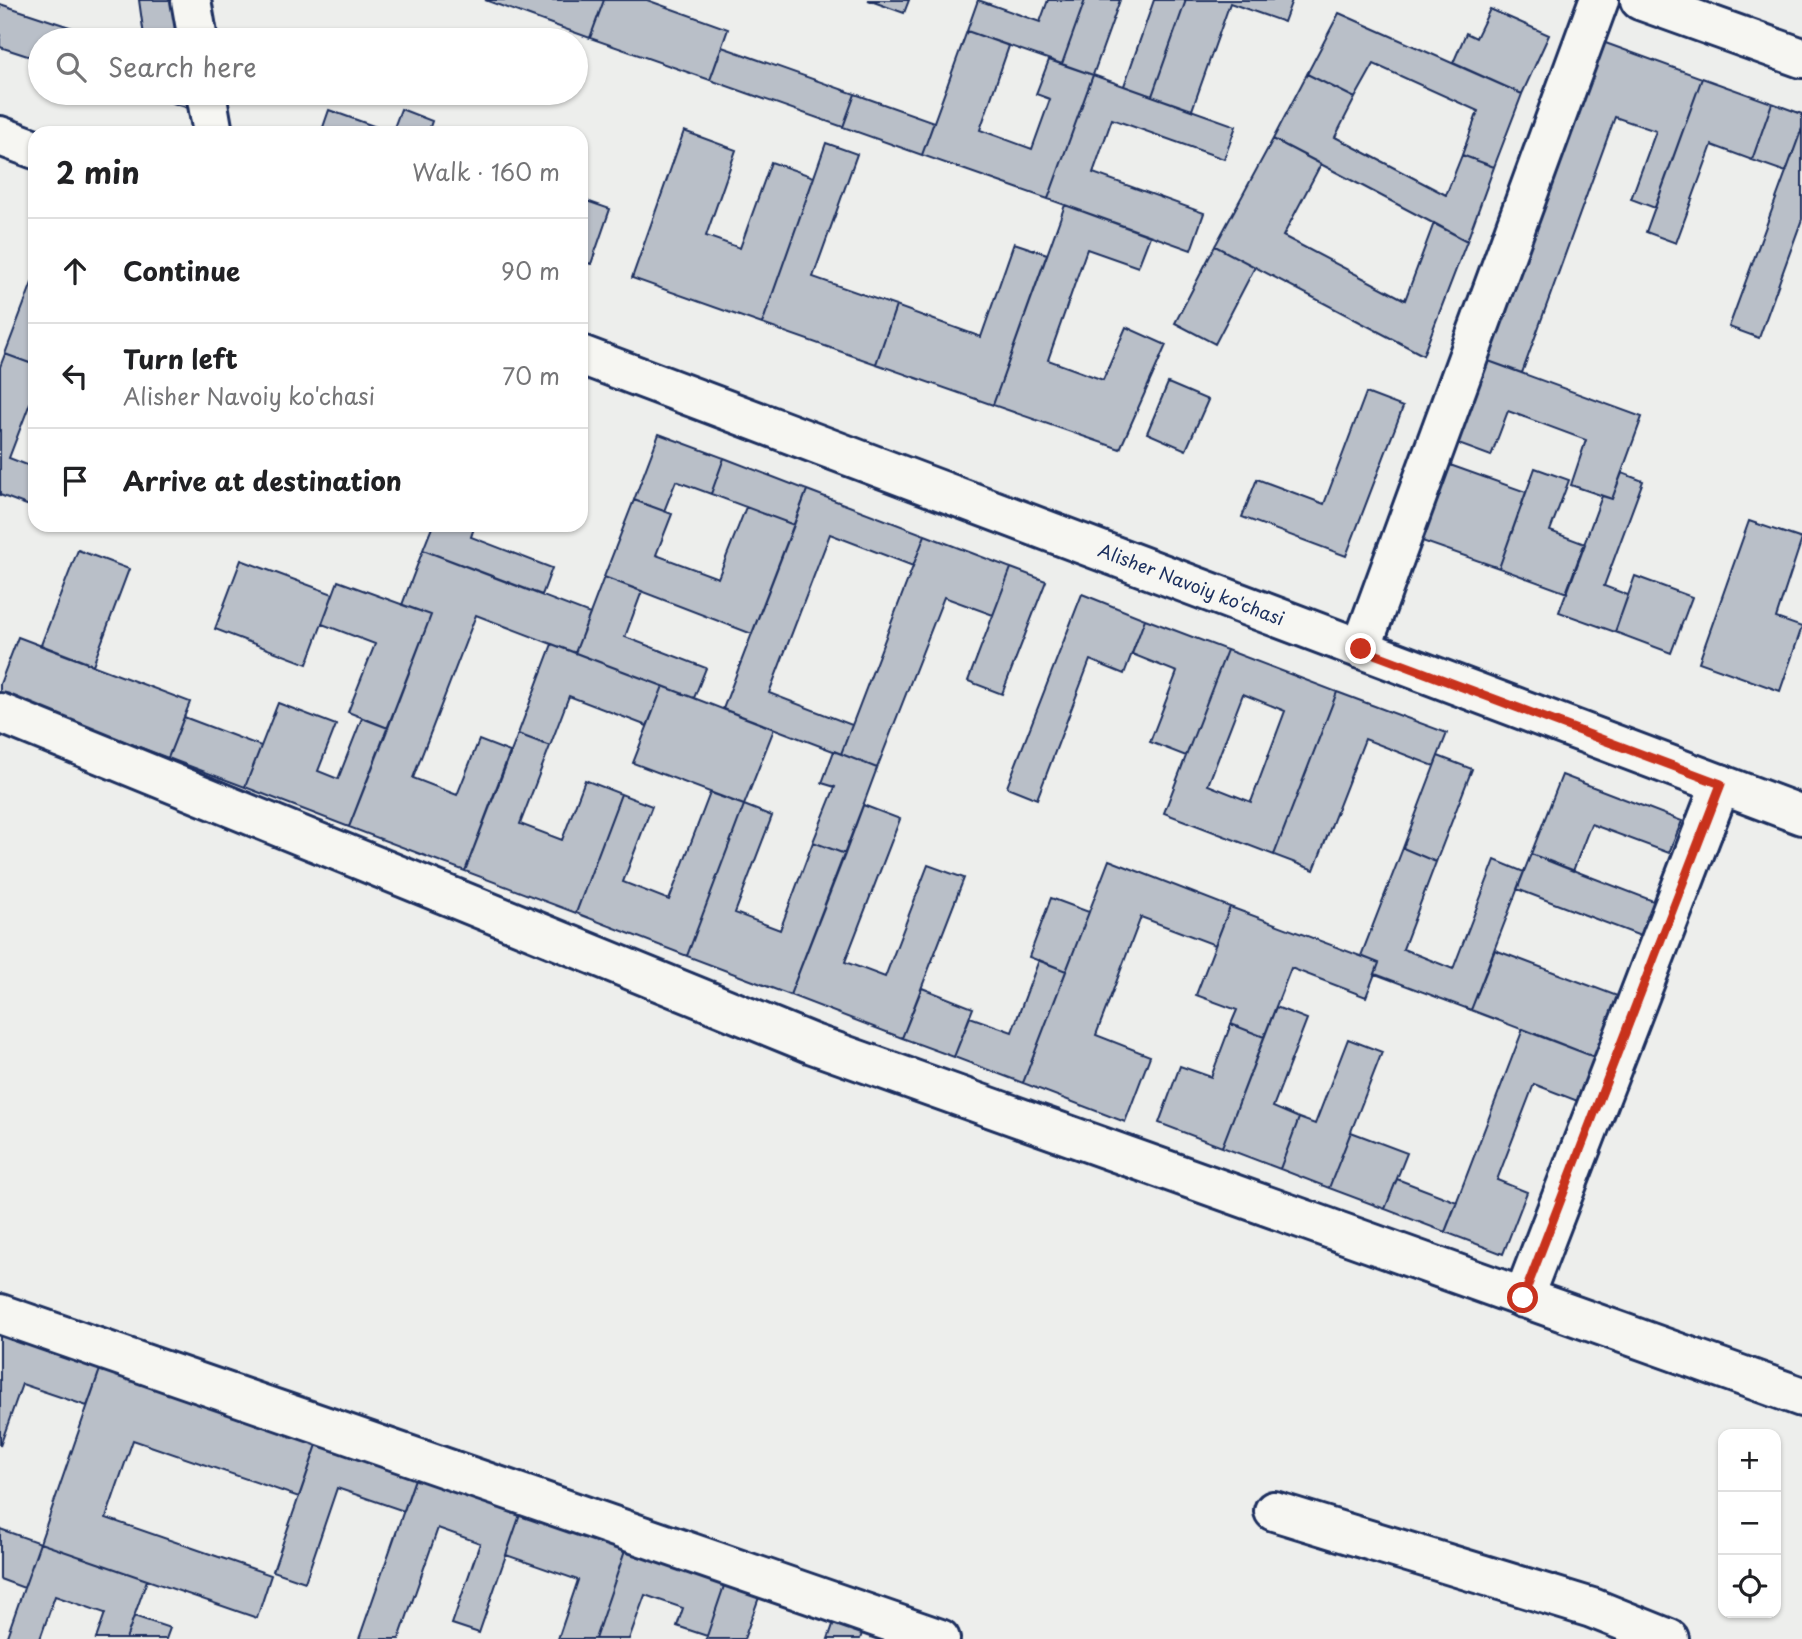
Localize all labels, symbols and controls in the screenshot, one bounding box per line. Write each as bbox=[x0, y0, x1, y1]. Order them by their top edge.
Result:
search box bbox=[28, 28, 588, 105]
text: Search here bbox=[108, 47, 257, 86]
icon: search bbox=[52, 48, 90, 86]
text: 2 min bbox=[56, 149, 140, 194]
text: Walk · 160 m bbox=[412, 154, 560, 189]
text: Continue bbox=[123, 251, 240, 290]
icon: ahead bbox=[56, 252, 94, 290]
text: 90 m bbox=[501, 253, 560, 288]
text: Turn left bbox=[123, 339, 238, 378]
icon: left bbox=[56, 357, 94, 395]
text: 70 m bbox=[502, 358, 560, 393]
text: Alisher Navoiy ko'chasi bbox=[123, 378, 375, 413]
text: Arrive at destination bbox=[123, 461, 402, 500]
icon: arrive bbox=[56, 462, 94, 500]
street label: Alisher Navoiy ko'chasi bbox=[1095, 536, 1289, 632]
route end bbox=[1345, 633, 1376, 664]
route start bbox=[1507, 1282, 1538, 1313]
map controls bbox=[1718, 1429, 1781, 1618]
button: + bbox=[1718, 1429, 1781, 1492]
button: − bbox=[1718, 1492, 1781, 1555]
button: locate bbox=[1718, 1555, 1781, 1618]

